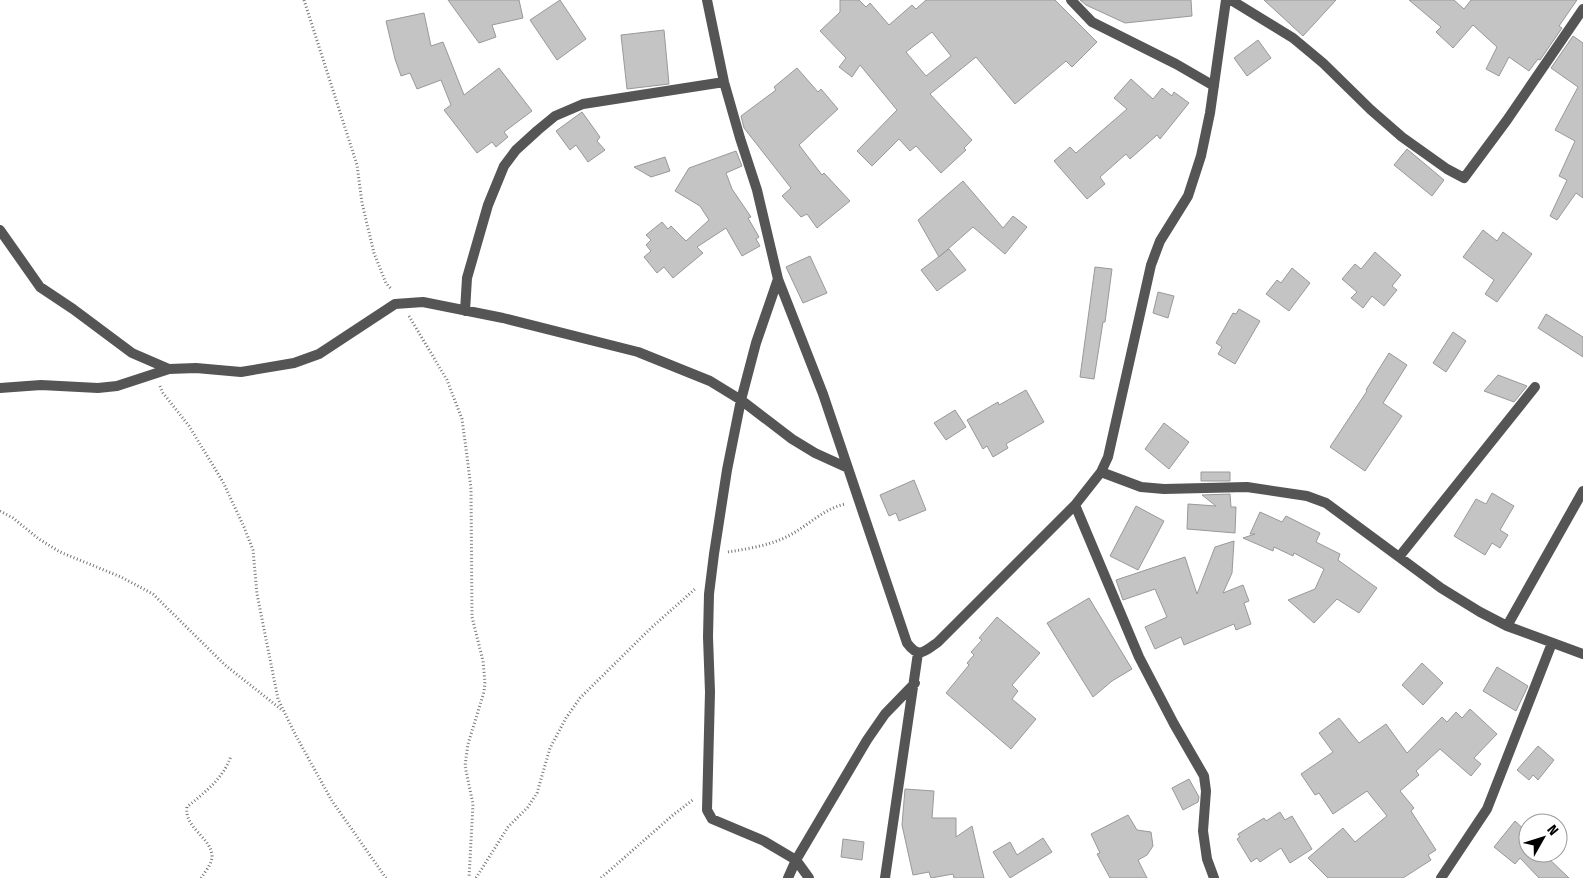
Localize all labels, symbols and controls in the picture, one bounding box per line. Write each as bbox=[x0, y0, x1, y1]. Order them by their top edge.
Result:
north arrow bbox=[1518, 813, 1568, 863]
text: N bbox=[1543, 822, 1562, 839]

